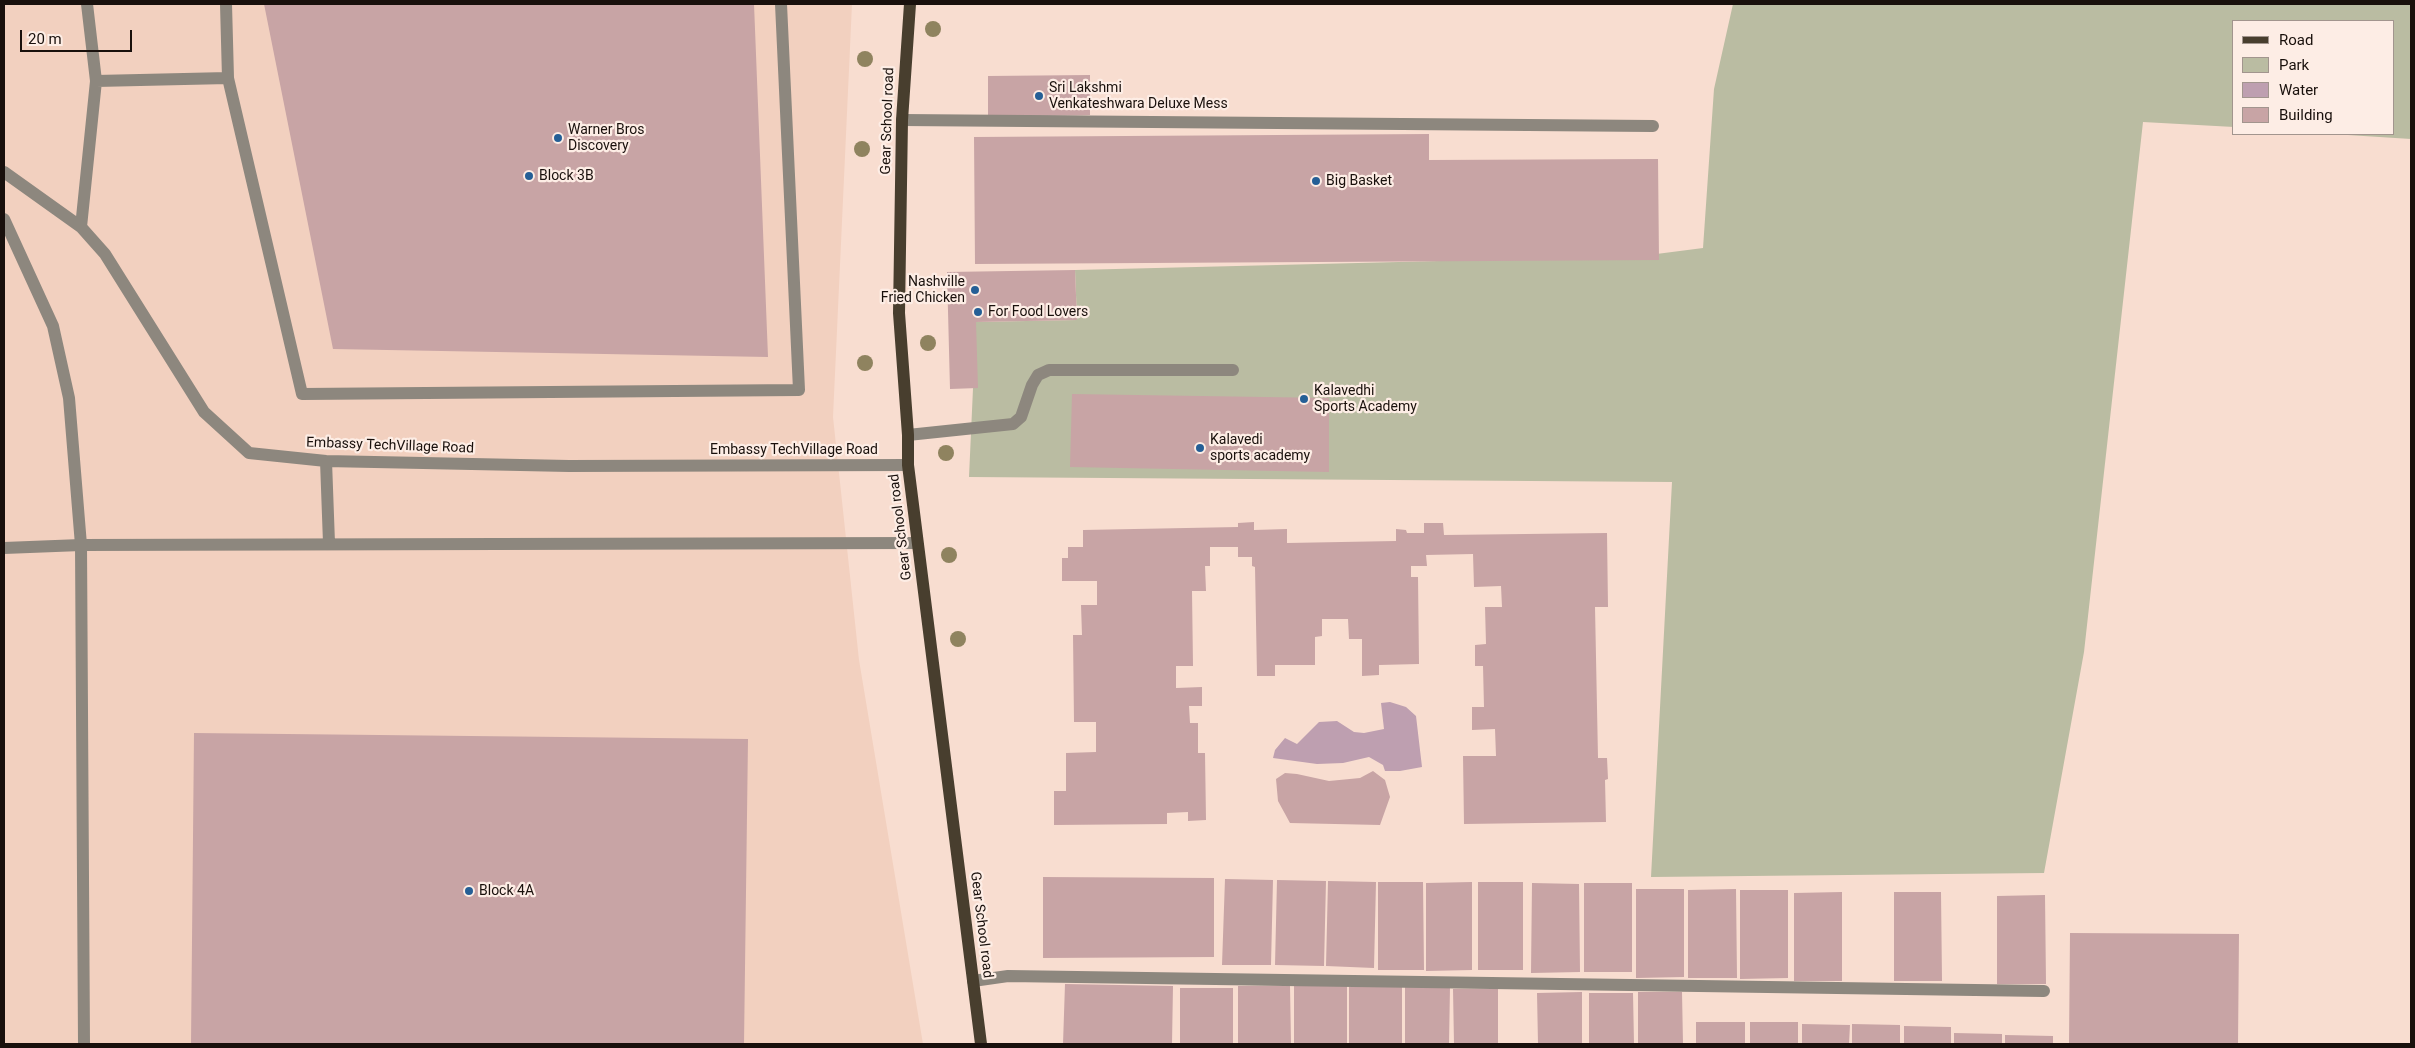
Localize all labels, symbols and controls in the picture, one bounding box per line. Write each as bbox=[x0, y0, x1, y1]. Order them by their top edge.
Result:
scale bar bbox=[22, 20, 135, 52]
legend bbox=[2232, 20, 2395, 135]
text: 20 m bbox=[28, 30, 62, 48]
text: Road bbox=[2279, 31, 2313, 49]
text: Park bbox=[2279, 56, 2309, 74]
street label: Gear School road bbox=[878, 67, 898, 175]
place label: Sri Lakshmi Venkateshwara Deluxe Mess bbox=[1049, 80, 1228, 112]
text: Water bbox=[2279, 81, 2318, 99]
marker: Sri Lakshmi Venkateshwara Deluxe Mess bbox=[1033, 90, 1045, 102]
text: Building bbox=[2279, 106, 2333, 124]
place label: Warner Bros Discovery bbox=[568, 122, 644, 154]
marker: Warner Bros Discovery bbox=[552, 132, 564, 144]
place label: Block 3B bbox=[539, 168, 594, 184]
marker: Block 3B bbox=[523, 170, 535, 182]
place label: Big Basket bbox=[1326, 173, 1392, 189]
marker: Big Basket bbox=[1310, 175, 1322, 187]
place label: Nashville Fried Chicken bbox=[881, 274, 965, 306]
marker: Nashville Fried Chicken bbox=[969, 284, 981, 296]
place label: For Food Lovers bbox=[988, 304, 1088, 320]
marker: For Food Lovers bbox=[972, 306, 984, 318]
place label: Kalavedhi Sports Academy bbox=[1314, 383, 1417, 416]
marker: Kalavedhi Sports Academy bbox=[1298, 393, 1310, 405]
place label: Kalavedi sports academy bbox=[1210, 432, 1310, 464]
street label: Embassy TechVillage Road bbox=[306, 435, 474, 457]
street label: Embassy TechVillage Road bbox=[710, 442, 878, 458]
marker: Kalavedi sports academy bbox=[1194, 442, 1206, 454]
street label: Gear School road bbox=[886, 473, 916, 581]
street label: Gear School road bbox=[966, 871, 996, 979]
place label: Block 4A bbox=[479, 883, 534, 899]
marker: Block 4A bbox=[463, 885, 475, 897]

